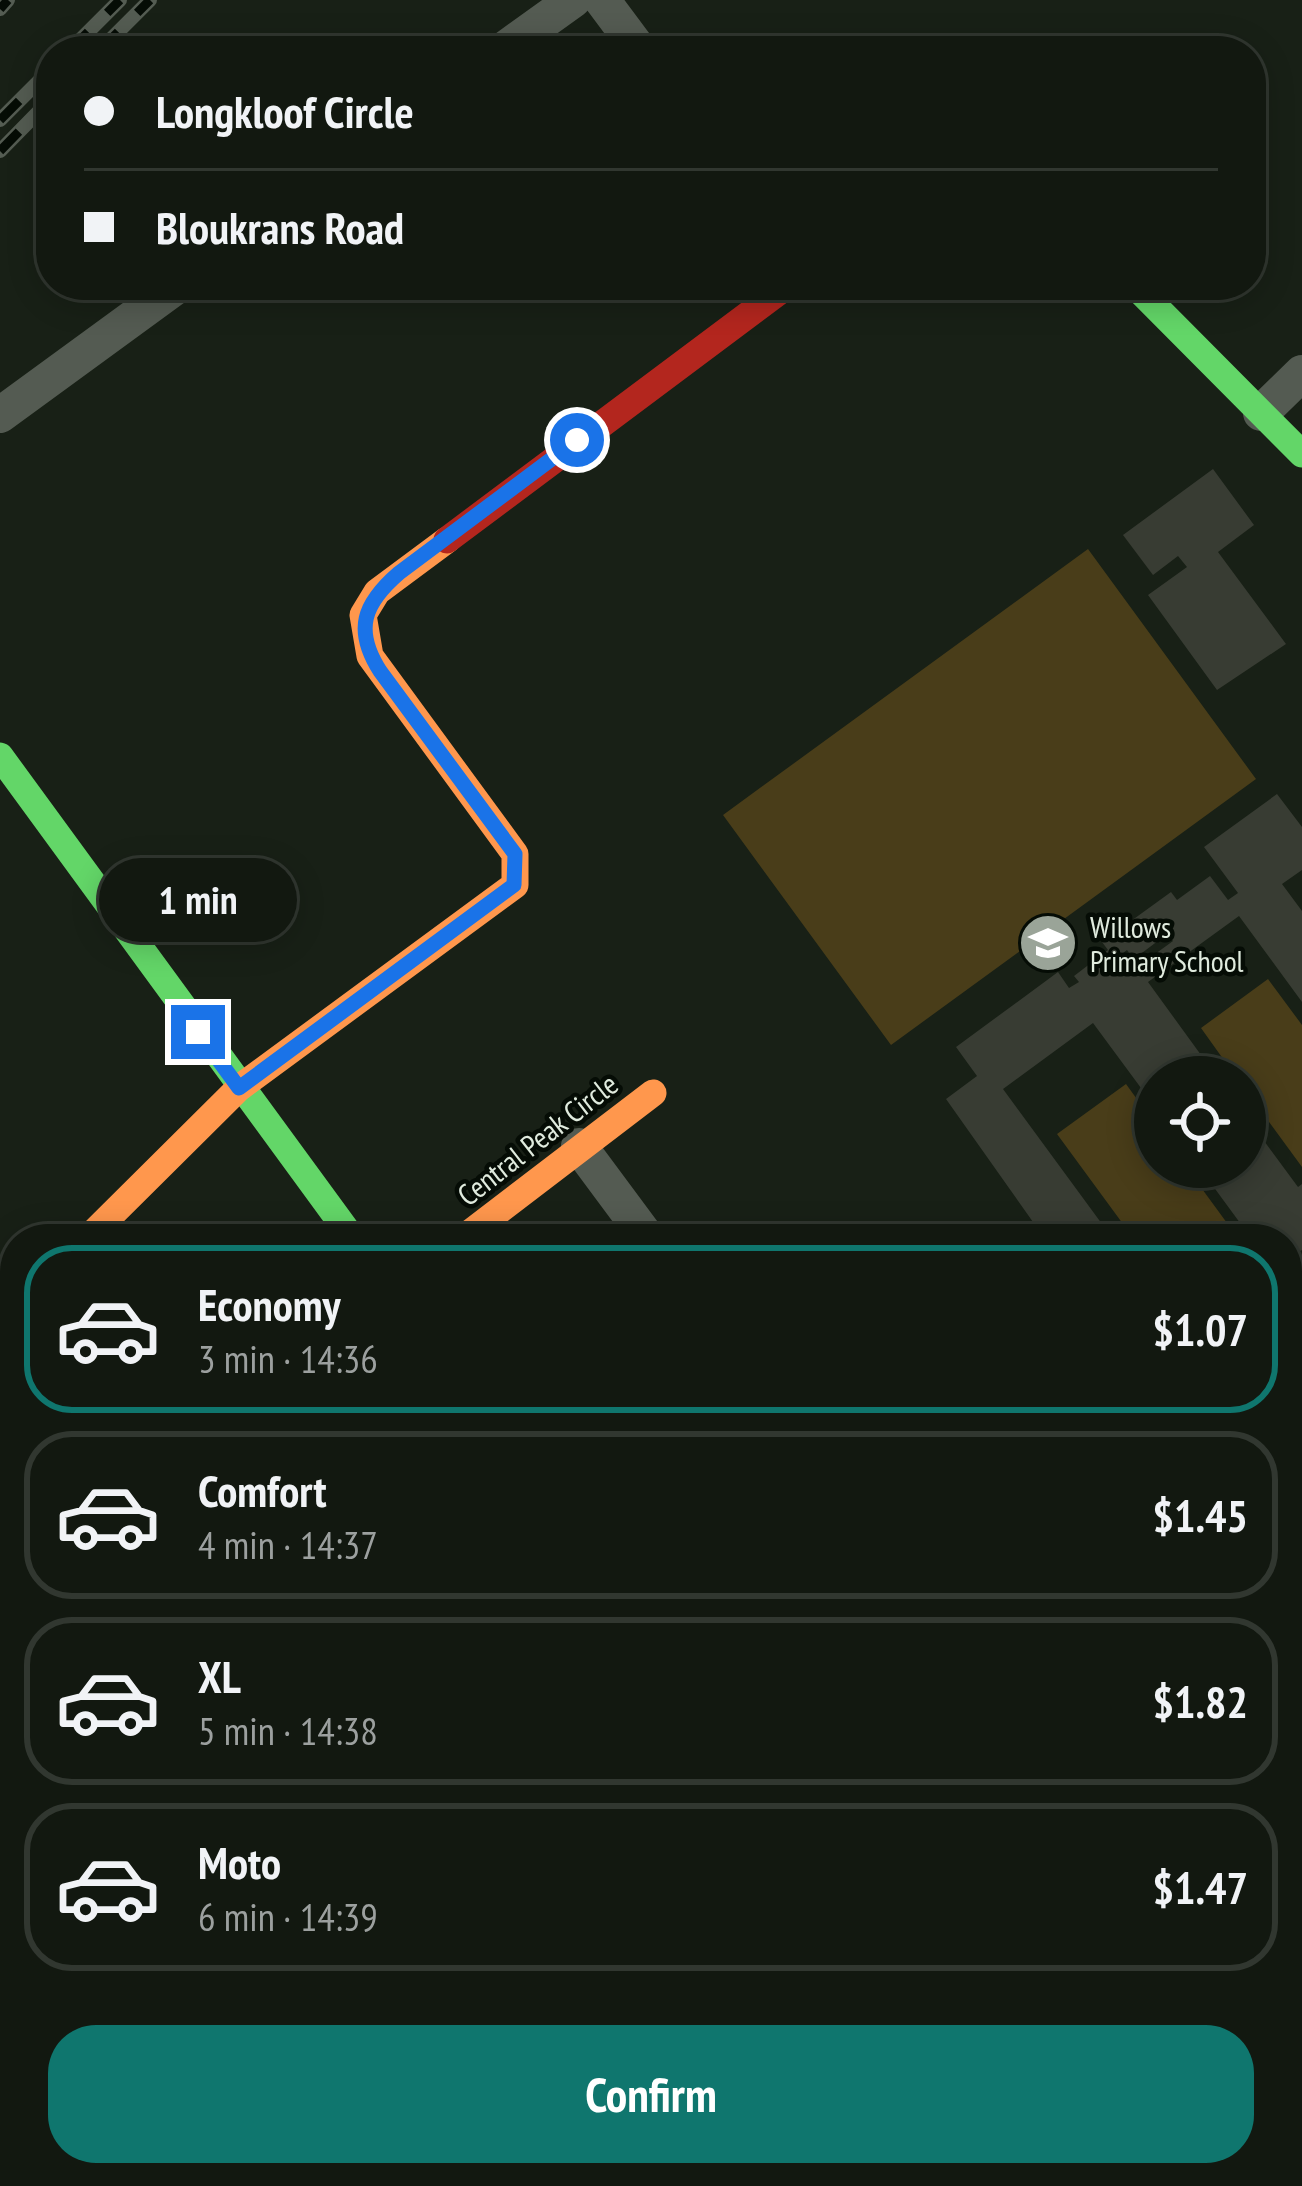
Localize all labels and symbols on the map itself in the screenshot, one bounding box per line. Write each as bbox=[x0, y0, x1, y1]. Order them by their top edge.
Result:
route start bbox=[550, 413, 604, 467]
callout: 1 min bbox=[99, 858, 297, 942]
place label: Willows Primary School bbox=[1090, 907, 1244, 980]
school or university icon: Willows Primary School bbox=[1017, 912, 1079, 974]
route end bbox=[171, 1005, 225, 1059]
street label: Central Peak Circle bbox=[449, 1064, 625, 1214]

